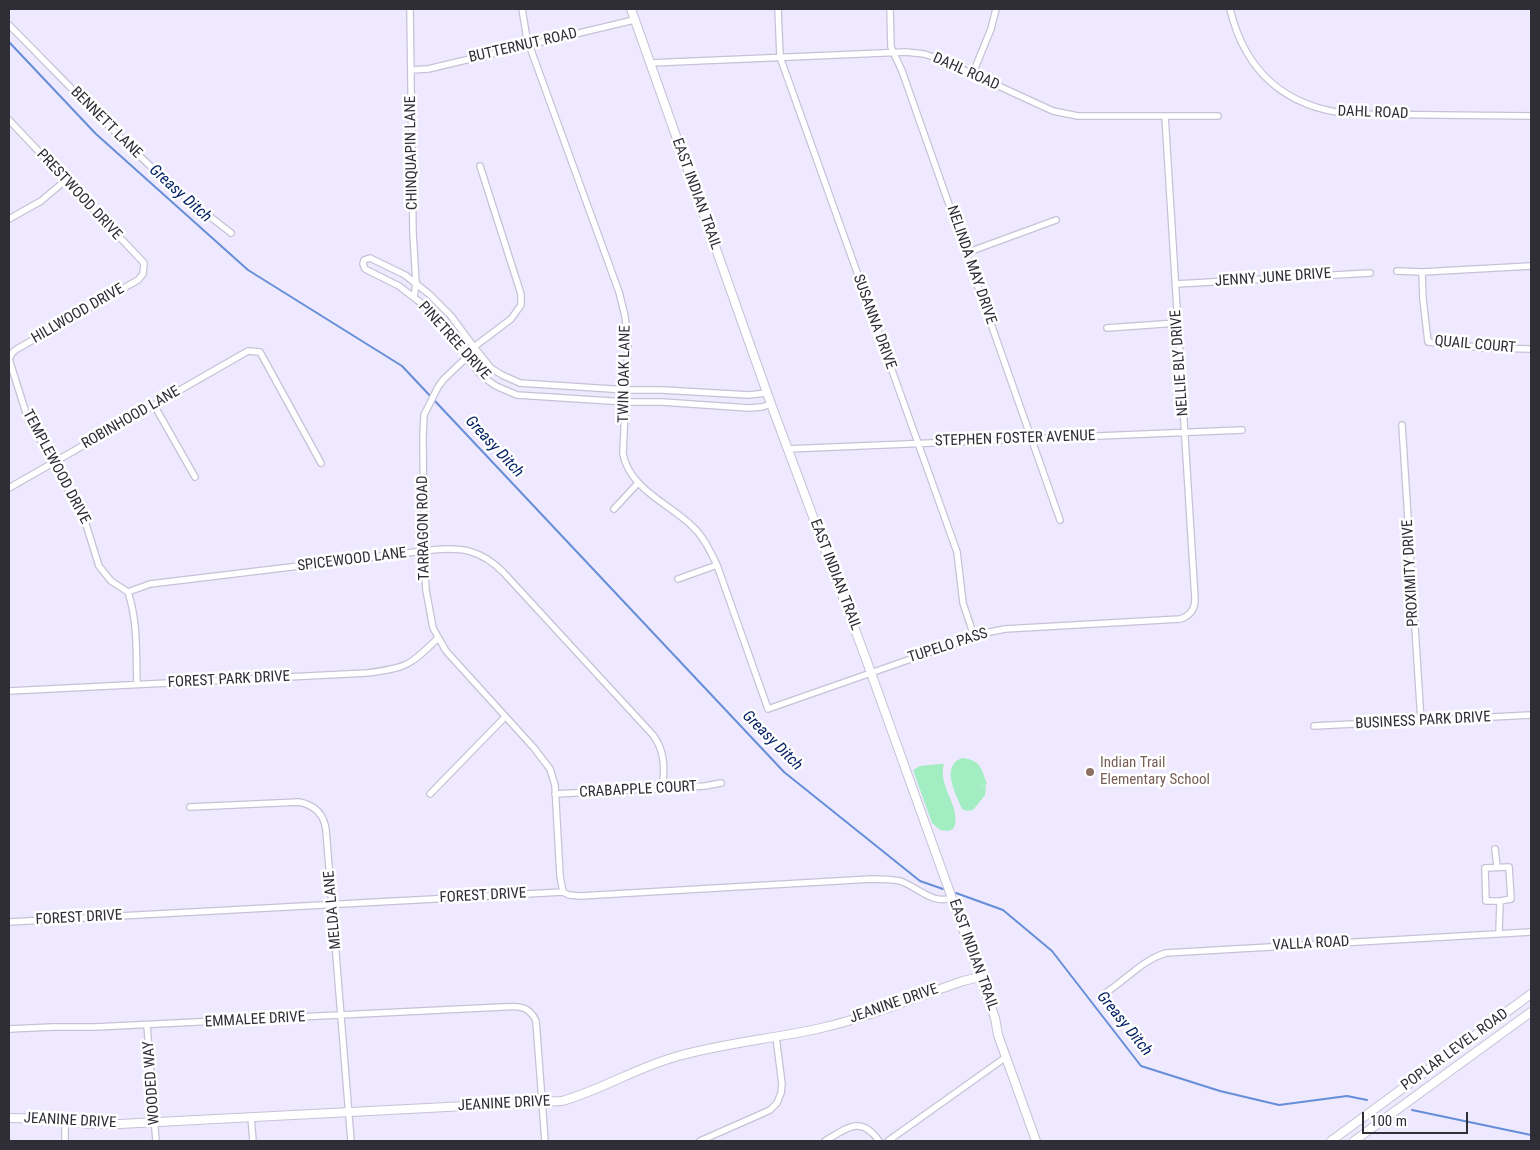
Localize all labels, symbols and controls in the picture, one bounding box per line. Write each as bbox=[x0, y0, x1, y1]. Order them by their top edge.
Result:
street label: BUTTERNUT ROAD bbox=[467, 25, 579, 67]
street label: DAHL ROAD bbox=[930, 49, 1002, 95]
street label: BENNETT LANE bbox=[67, 84, 145, 162]
street label: CHINQUAPIN LANE bbox=[402, 96, 422, 210]
street label: DAHL ROAD bbox=[1337, 103, 1409, 123]
street label: EAST INDIAN TRAIL bbox=[667, 136, 725, 252]
street label: PRESTWOOD DRIVE bbox=[33, 146, 125, 244]
water label: Greasy Ditch bbox=[145, 161, 215, 227]
street label: NELINDA MAY DRIVE bbox=[942, 203, 1000, 327]
street label: JENNY JUNE DRIVE bbox=[1214, 265, 1332, 291]
street label: SUSANNA DRIVE bbox=[849, 272, 899, 372]
street label: HILLWOOD DRIVE bbox=[29, 280, 127, 348]
street label: PINETREE DRIVE bbox=[414, 298, 494, 384]
street label: NELLIE BLY DRIVE bbox=[1167, 309, 1193, 417]
street label: TWIN OAK LANE bbox=[615, 325, 635, 423]
street label: QUAIL COURT bbox=[1434, 332, 1516, 358]
street label: ROBINHOOD LANE bbox=[79, 383, 183, 453]
street label: TEMPLEWOOD DRIVE bbox=[18, 407, 94, 527]
water label: Greasy Ditch bbox=[461, 412, 527, 482]
street label: STEPHEN FOSTER AVENUE bbox=[934, 427, 1096, 451]
street label: TARRAGON ROAD bbox=[414, 475, 434, 581]
street label: EAST INDIAN TRAIL bbox=[806, 517, 864, 633]
street label: PROXIMITY DRIVE bbox=[1399, 519, 1423, 627]
street label: SPICEWOOD LANE bbox=[296, 544, 408, 576]
street label: TUPELO PASS bbox=[906, 625, 990, 667]
street label: FOREST PARK DRIVE bbox=[167, 668, 291, 692]
water label: Greasy Ditch bbox=[738, 707, 806, 775]
street label: BUSINESS PARK DRIVE bbox=[1355, 708, 1491, 734]
place label: Indian Trail Elementary School bbox=[1100, 754, 1210, 789]
marker: Indian Trail Elementary School bbox=[1084, 766, 1096, 778]
street label: CRABAPPLE COURT bbox=[579, 778, 697, 802]
street label: MELDA LANE bbox=[321, 870, 345, 950]
street label: FOREST DRIVE bbox=[439, 885, 527, 907]
street label: EAST INDIAN TRAIL bbox=[944, 897, 1002, 1013]
street label: FOREST DRIVE bbox=[35, 907, 123, 929]
street label: VALLA ROAD bbox=[1272, 933, 1350, 955]
street label: JEANINE DRIVE bbox=[847, 980, 941, 1028]
water label: Greasy Ditch bbox=[1092, 988, 1156, 1060]
street label: POPLAR LEVEL ROAD bbox=[1398, 1005, 1512, 1095]
street label: EMMALEE DRIVE bbox=[204, 1008, 306, 1032]
street label: WOODED WAY bbox=[140, 1040, 164, 1126]
street label: JEANINE DRIVE bbox=[457, 1093, 551, 1115]
scale bar bbox=[1365, 1102, 1471, 1134]
street label: JEANINE DRIVE bbox=[23, 1110, 117, 1132]
text: 100 m bbox=[1370, 1112, 1407, 1130]

